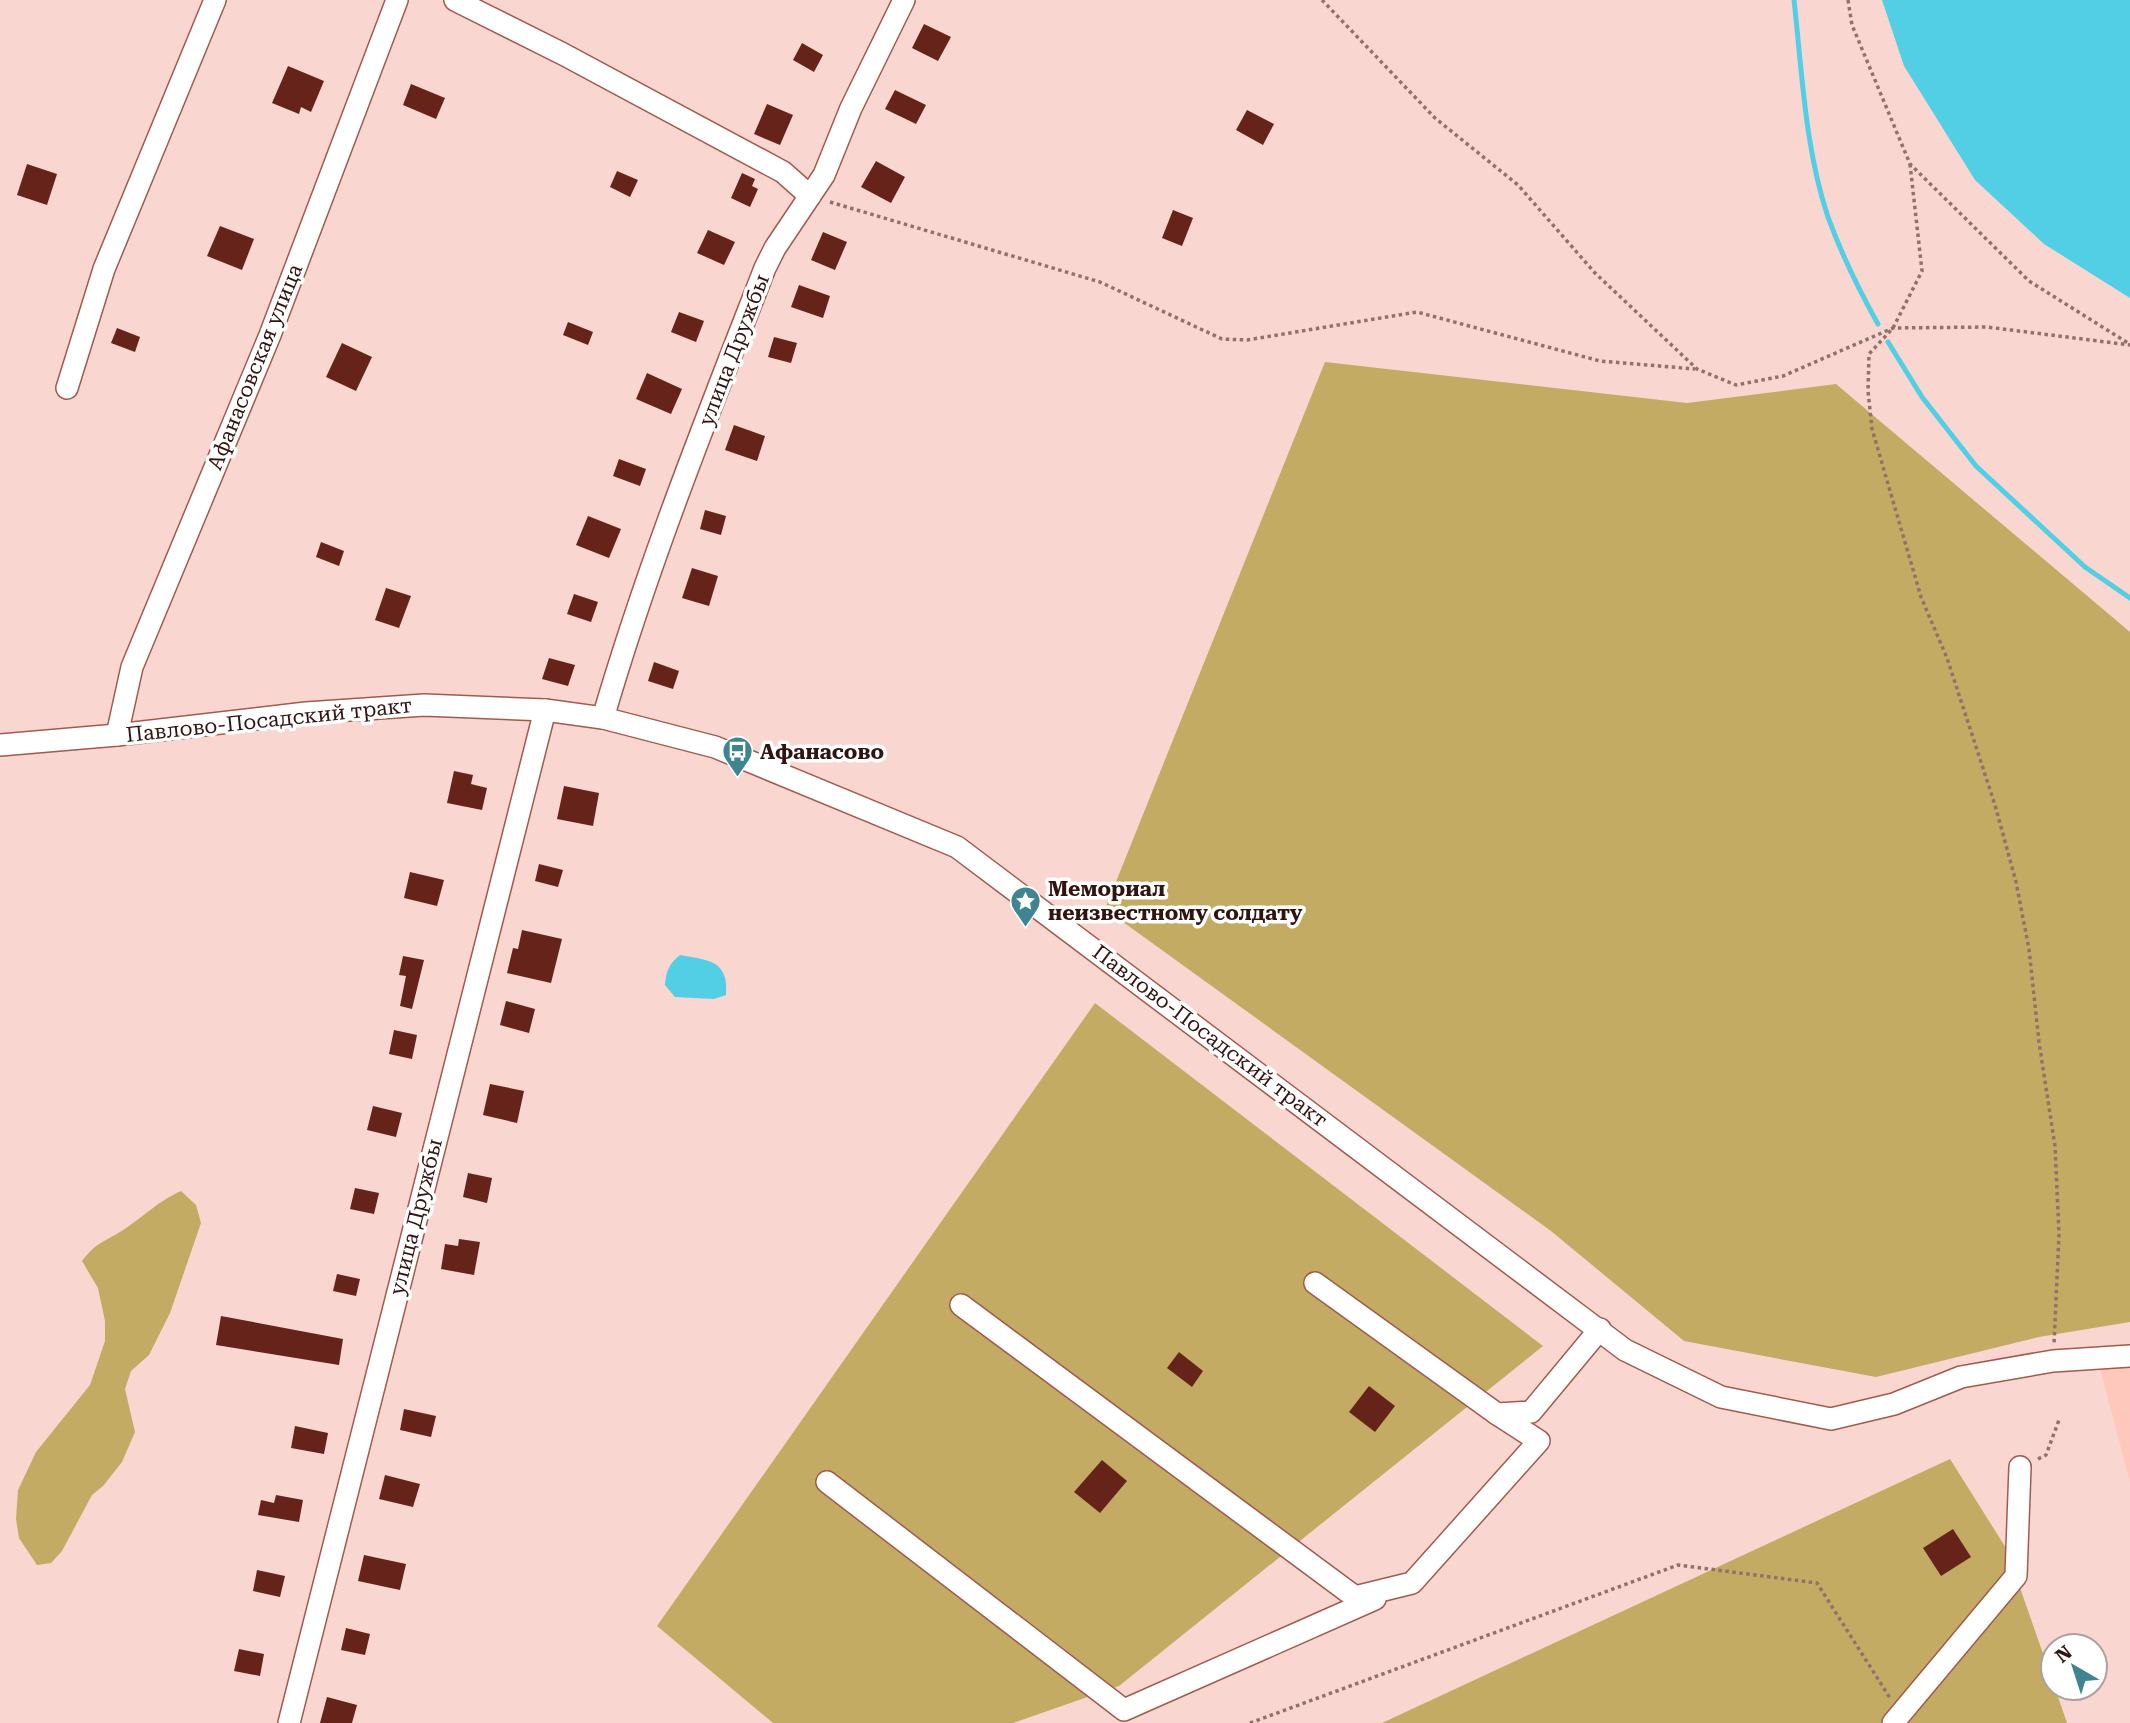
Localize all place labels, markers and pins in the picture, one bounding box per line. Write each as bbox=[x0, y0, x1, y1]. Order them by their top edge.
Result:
bus stop icon: Афанасово bbox=[720, 735, 754, 779]
place label: Афанасово bbox=[760, 740, 884, 764]
place label: Мемориал неизвестному солдату bbox=[1048, 877, 1303, 925]
place icon: Мемориал неизвестному солдату bbox=[1008, 884, 1042, 928]

